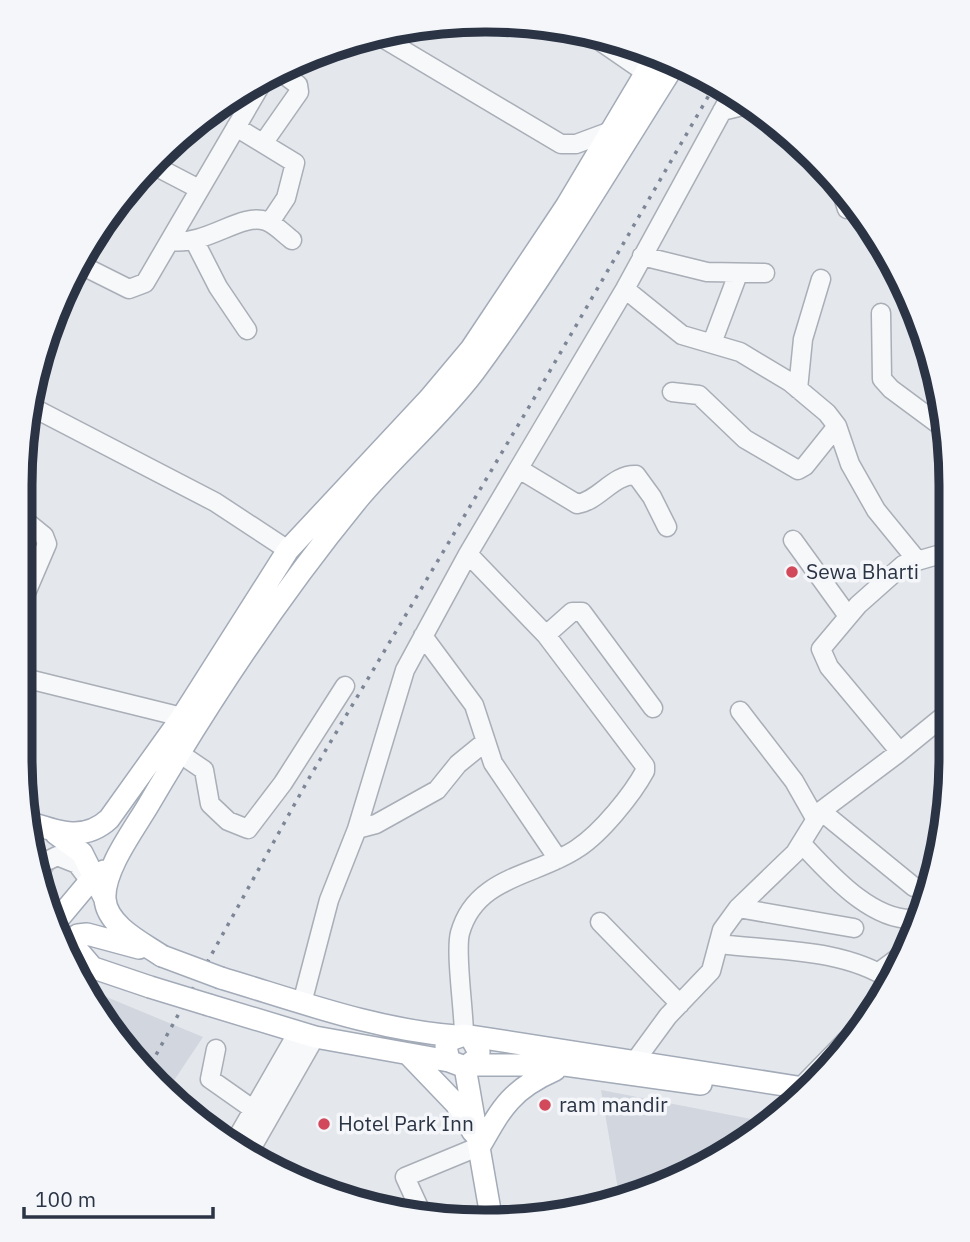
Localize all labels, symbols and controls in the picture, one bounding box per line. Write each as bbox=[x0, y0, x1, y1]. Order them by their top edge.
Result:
place label: Sewa Bharti bbox=[806, 557, 919, 585]
marker: Sewa Bharti bbox=[784, 564, 800, 580]
place label: ram mandir bbox=[559, 1090, 668, 1118]
marker: ram mandir bbox=[537, 1097, 553, 1113]
place label: Hotel Park Inn bbox=[338, 1109, 474, 1137]
marker: Hotel Park Inn bbox=[316, 1116, 332, 1132]
scale bar bbox=[24, 1176, 214, 1220]
text: 100 m bbox=[35, 1185, 96, 1213]

